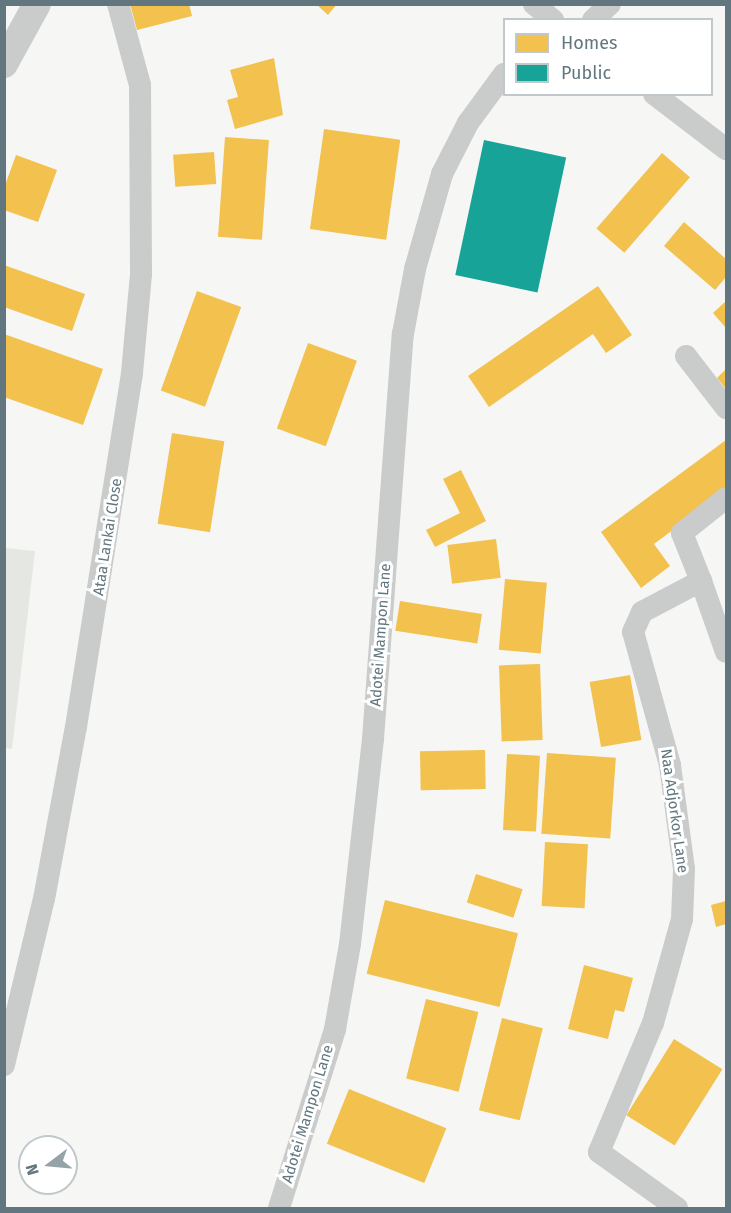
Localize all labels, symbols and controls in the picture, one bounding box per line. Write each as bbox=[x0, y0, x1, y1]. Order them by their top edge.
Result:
legend bbox=[503, 18, 713, 96]
text: Homes bbox=[561, 32, 617, 54]
text: Public bbox=[561, 62, 611, 84]
street label: Ataa Lankai Close bbox=[90, 477, 126, 597]
street label: Adotei Mampon Lane bbox=[367, 563, 395, 707]
street label: Naa Adjorkor Lane bbox=[656, 748, 692, 874]
street label: Adotei Mampon Lane bbox=[278, 1043, 338, 1185]
north arrow bbox=[18, 1135, 78, 1195]
text: N bbox=[22, 1162, 43, 1177]

